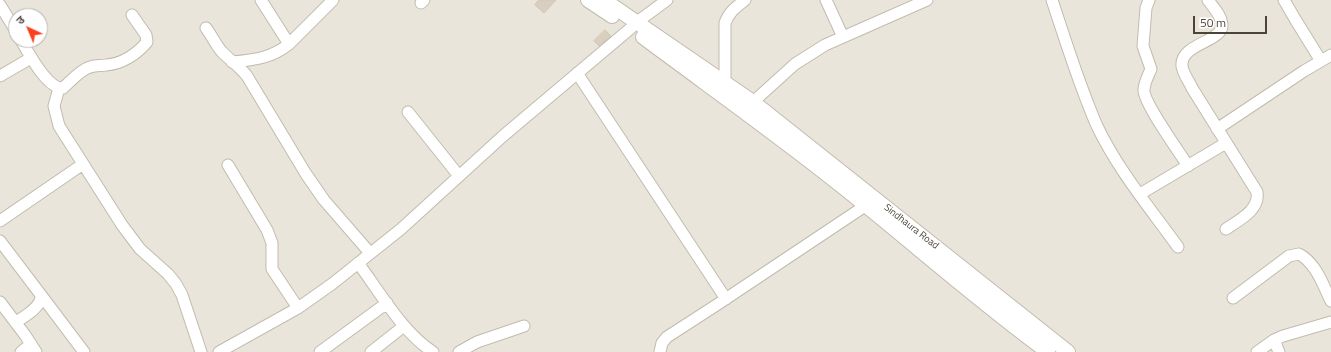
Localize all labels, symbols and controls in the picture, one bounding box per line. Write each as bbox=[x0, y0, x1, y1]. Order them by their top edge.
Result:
north arrow bbox=[8, 8, 48, 48]
scale bar bbox=[1195, 8, 1269, 34]
text: उ bbox=[12, 12, 28, 28]
text: 50 m bbox=[1200, 13, 1226, 32]
street label: Sindhaura Road bbox=[881, 202, 941, 252]

